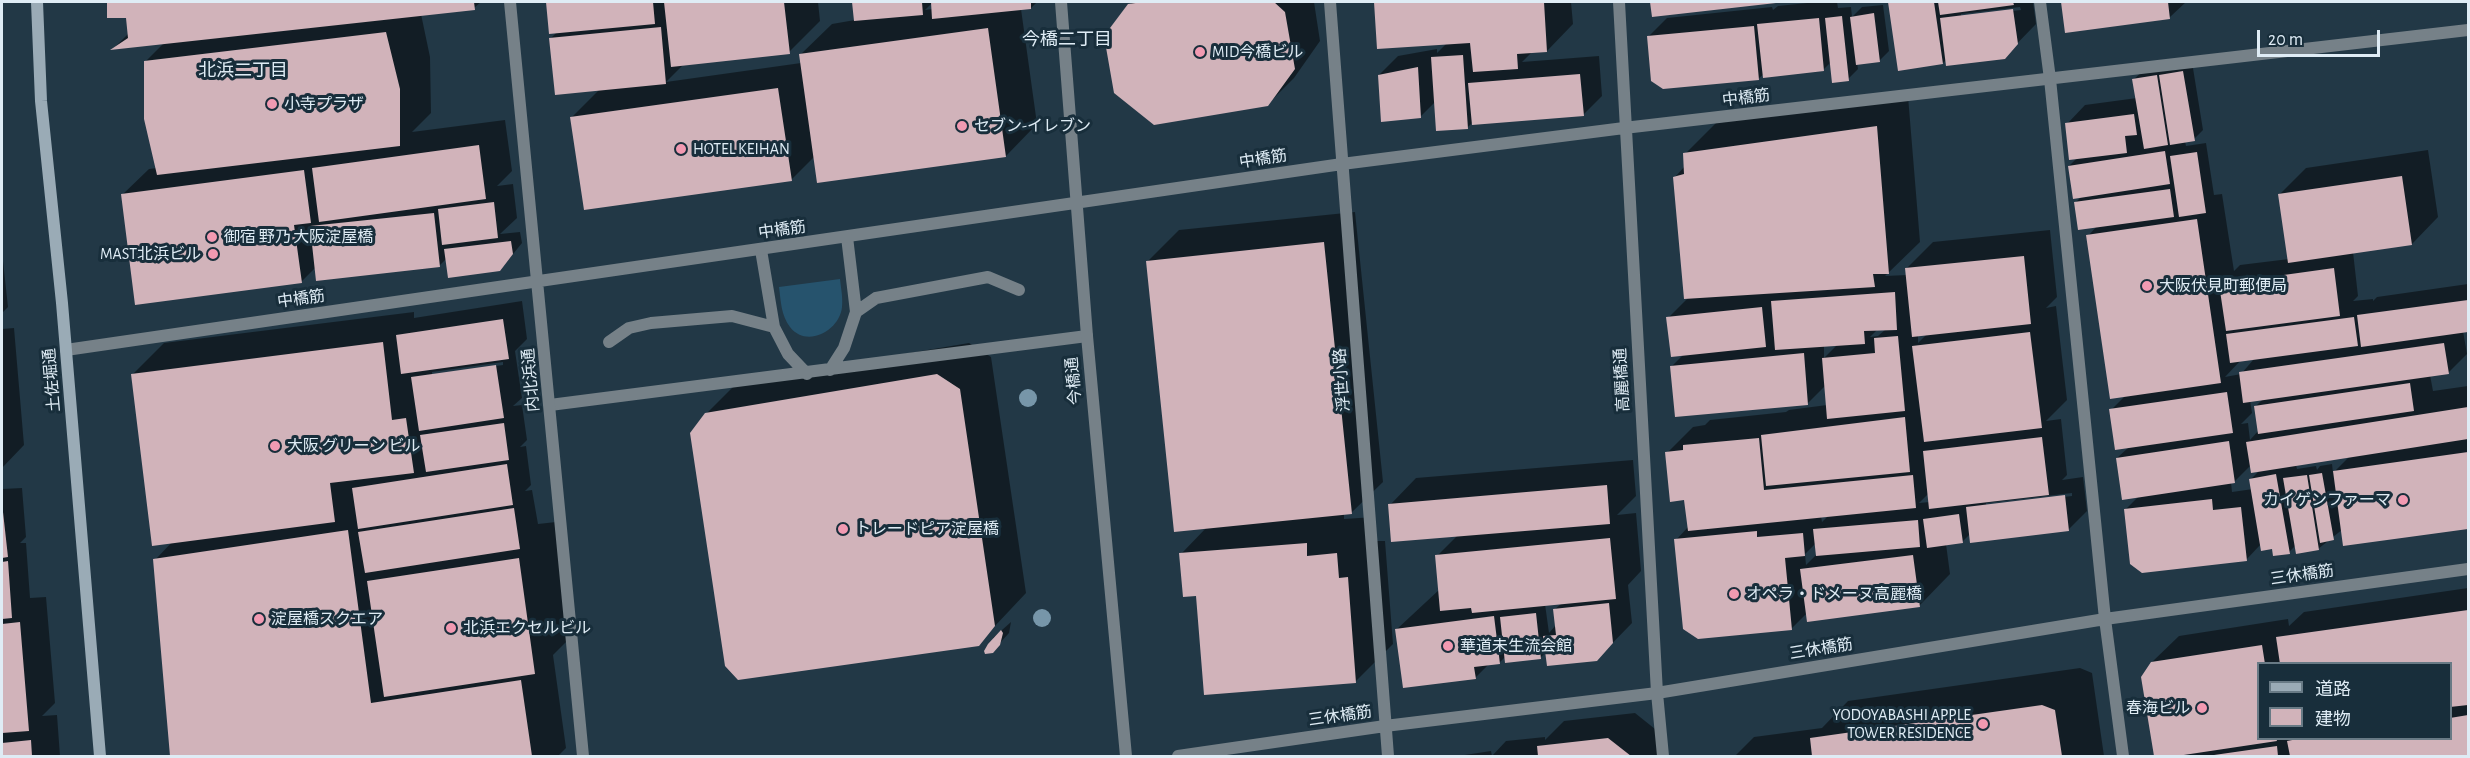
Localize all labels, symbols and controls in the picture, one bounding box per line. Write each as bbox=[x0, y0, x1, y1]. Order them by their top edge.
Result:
scale bar bbox=[2260, 18, 2383, 56]
district label: 今橋二丁目 bbox=[1022, 29, 1112, 51]
text: 20 m bbox=[2268, 31, 2303, 49]
place label: MID今橋ビル bbox=[1212, 42, 1303, 62]
marker: MID今橋ビル bbox=[1193, 45, 1207, 59]
district label: 北浜二丁目 bbox=[198, 60, 288, 82]
street label: 中橋筋 bbox=[1721, 86, 1771, 110]
place label: 小寺プラザ bbox=[284, 94, 364, 114]
marker: 小寺プラザ bbox=[265, 97, 279, 111]
place label: セブン-イレブン bbox=[974, 116, 1091, 136]
marker: セブン-イレブン bbox=[955, 119, 969, 133]
place label: HOTEL KEIHAN bbox=[693, 139, 790, 159]
marker: HOTEL KEIHAN bbox=[674, 142, 688, 156]
street label: 中橋筋 bbox=[1238, 146, 1288, 172]
street label: 中橋筋 bbox=[757, 217, 807, 243]
place label: 御宿 野乃 大阪淀屋橋 bbox=[224, 227, 373, 247]
marker: 御宿 野乃 大阪淀屋橋 bbox=[205, 230, 219, 244]
place label: MAST北浜ビル bbox=[100, 244, 201, 264]
marker: MAST北浜ビル bbox=[206, 247, 220, 261]
place label: 大阪伏見町郵便局 bbox=[2159, 276, 2287, 296]
marker: 大阪伏見町郵便局 bbox=[2140, 279, 2154, 293]
street label: 中橋筋 bbox=[276, 286, 326, 312]
street label: 土佐堀通 bbox=[40, 347, 64, 413]
street label: 内北浜通 bbox=[519, 347, 543, 413]
street label: 浮世小路 bbox=[1330, 347, 1354, 413]
street label: 高麗橋通 bbox=[1611, 348, 1633, 412]
street label: 今橋通 bbox=[1062, 356, 1086, 406]
place label: 大阪 グリーン ビル bbox=[287, 436, 420, 456]
marker: 大阪 グリーン ビル bbox=[268, 439, 282, 453]
place label: カイゲンファーマ bbox=[2263, 490, 2391, 510]
marker: カイゲンファーマ bbox=[2396, 493, 2410, 507]
place label: トレードピア淀屋橋 bbox=[855, 519, 999, 539]
marker: トレードピア淀屋橋 bbox=[836, 522, 850, 536]
street label: 三休橋筋 bbox=[2269, 561, 2335, 589]
place label: オペラ・ドメーヌ高麗橋 bbox=[1746, 584, 1922, 604]
marker: オペラ・ドメーヌ高麗橋 bbox=[1727, 587, 1741, 601]
place label: 淀屋橋スクエア bbox=[271, 609, 383, 629]
marker: 淀屋橋スクエア bbox=[252, 612, 266, 626]
place label: 北浜エクセルビル bbox=[463, 618, 591, 638]
marker: 北浜エクセルビル bbox=[444, 621, 458, 635]
street label: 三休橋筋 bbox=[1788, 635, 1854, 663]
place label: 華道未生流会館 bbox=[1460, 636, 1572, 656]
marker: 華道未生流会館 bbox=[1441, 639, 1455, 653]
legend bbox=[2257, 662, 2452, 740]
text: 道路 bbox=[2315, 681, 2351, 699]
place label: 春海ビル bbox=[2126, 698, 2190, 718]
marker: 春海ビル bbox=[2195, 701, 2209, 715]
street label: 三休橋筋 bbox=[1307, 702, 1373, 730]
place label: YODOYABASHI APPLE TOWER RESIDENCE bbox=[1833, 705, 1971, 743]
text: 建物 bbox=[2315, 711, 2351, 729]
marker: YODOYABASHI APPLE TOWER RESIDENCE bbox=[1976, 717, 1990, 731]

